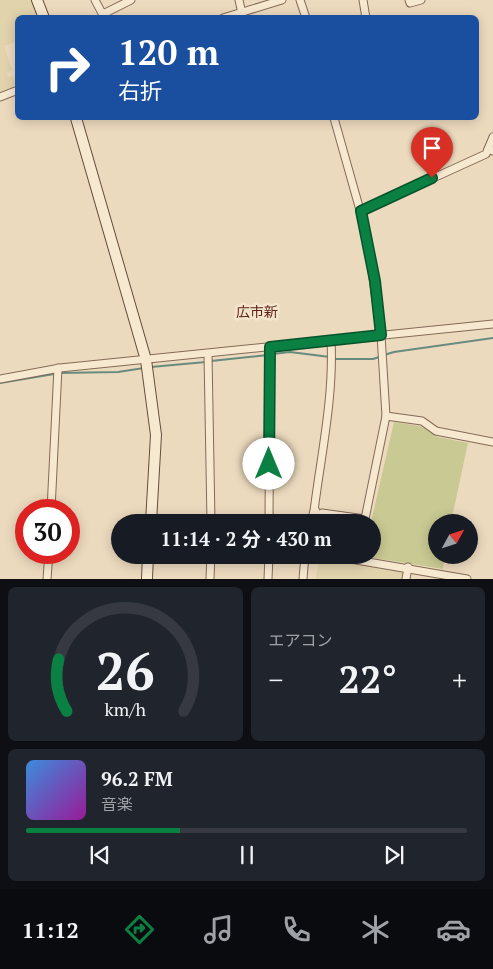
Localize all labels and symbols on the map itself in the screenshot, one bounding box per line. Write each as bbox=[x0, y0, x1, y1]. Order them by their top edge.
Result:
pin bbox=[411, 127, 453, 178]
district label: 広市新 bbox=[236, 302, 278, 321]
position arrow bbox=[242, 437, 294, 489]
speed limit sign: 30 bbox=[15, 499, 80, 564]
north arrow bbox=[428, 514, 478, 564]

